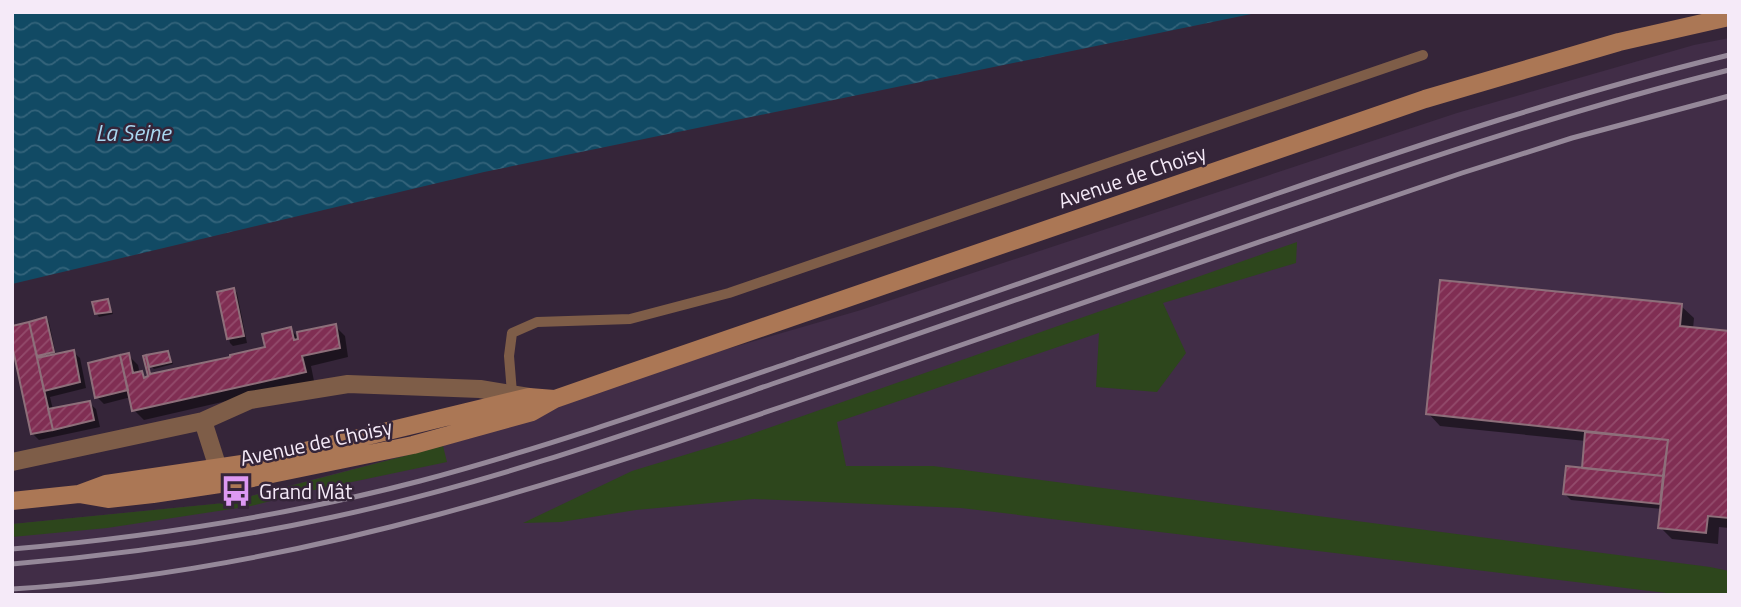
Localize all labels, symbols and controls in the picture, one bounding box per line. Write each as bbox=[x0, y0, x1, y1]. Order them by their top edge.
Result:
water label: La Seine bbox=[95, 115, 172, 150]
street label: Avenue de Choisy bbox=[1054, 136, 1210, 216]
street label: Avenue de Choisy bbox=[237, 410, 395, 474]
bus stop icon: Grand Mât bbox=[219, 474, 253, 508]
place label: Grand Mât bbox=[259, 475, 353, 507]

